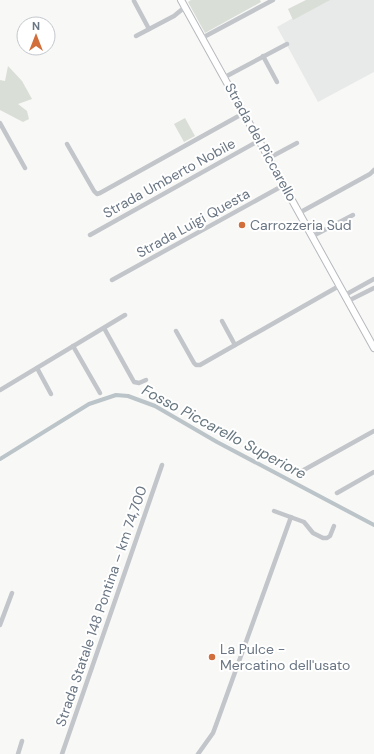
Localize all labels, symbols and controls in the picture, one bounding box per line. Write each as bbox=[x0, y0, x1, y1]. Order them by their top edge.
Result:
north arrow bbox=[16, 16, 56, 56]
text: N bbox=[32, 19, 40, 33]
street label: Strada del Piccarello bbox=[221, 80, 301, 204]
street label: Strada Umberto Nobile bbox=[100, 134, 238, 222]
street label: Strada Luigi Questa bbox=[133, 184, 253, 262]
place label: Carrozzeria Sud bbox=[250, 216, 352, 234]
marker: Carrozzeria Sud bbox=[237, 220, 247, 230]
water label: Fosso Piccarello Superiore bbox=[138, 380, 310, 484]
street label: Strada Statale 148 Pontina – km 74,700 bbox=[51, 483, 151, 729]
place label: La Pulce - Mercatino dell'usato bbox=[220, 640, 350, 674]
marker: La Pulce - Mercatino dell'usato bbox=[207, 652, 217, 662]

